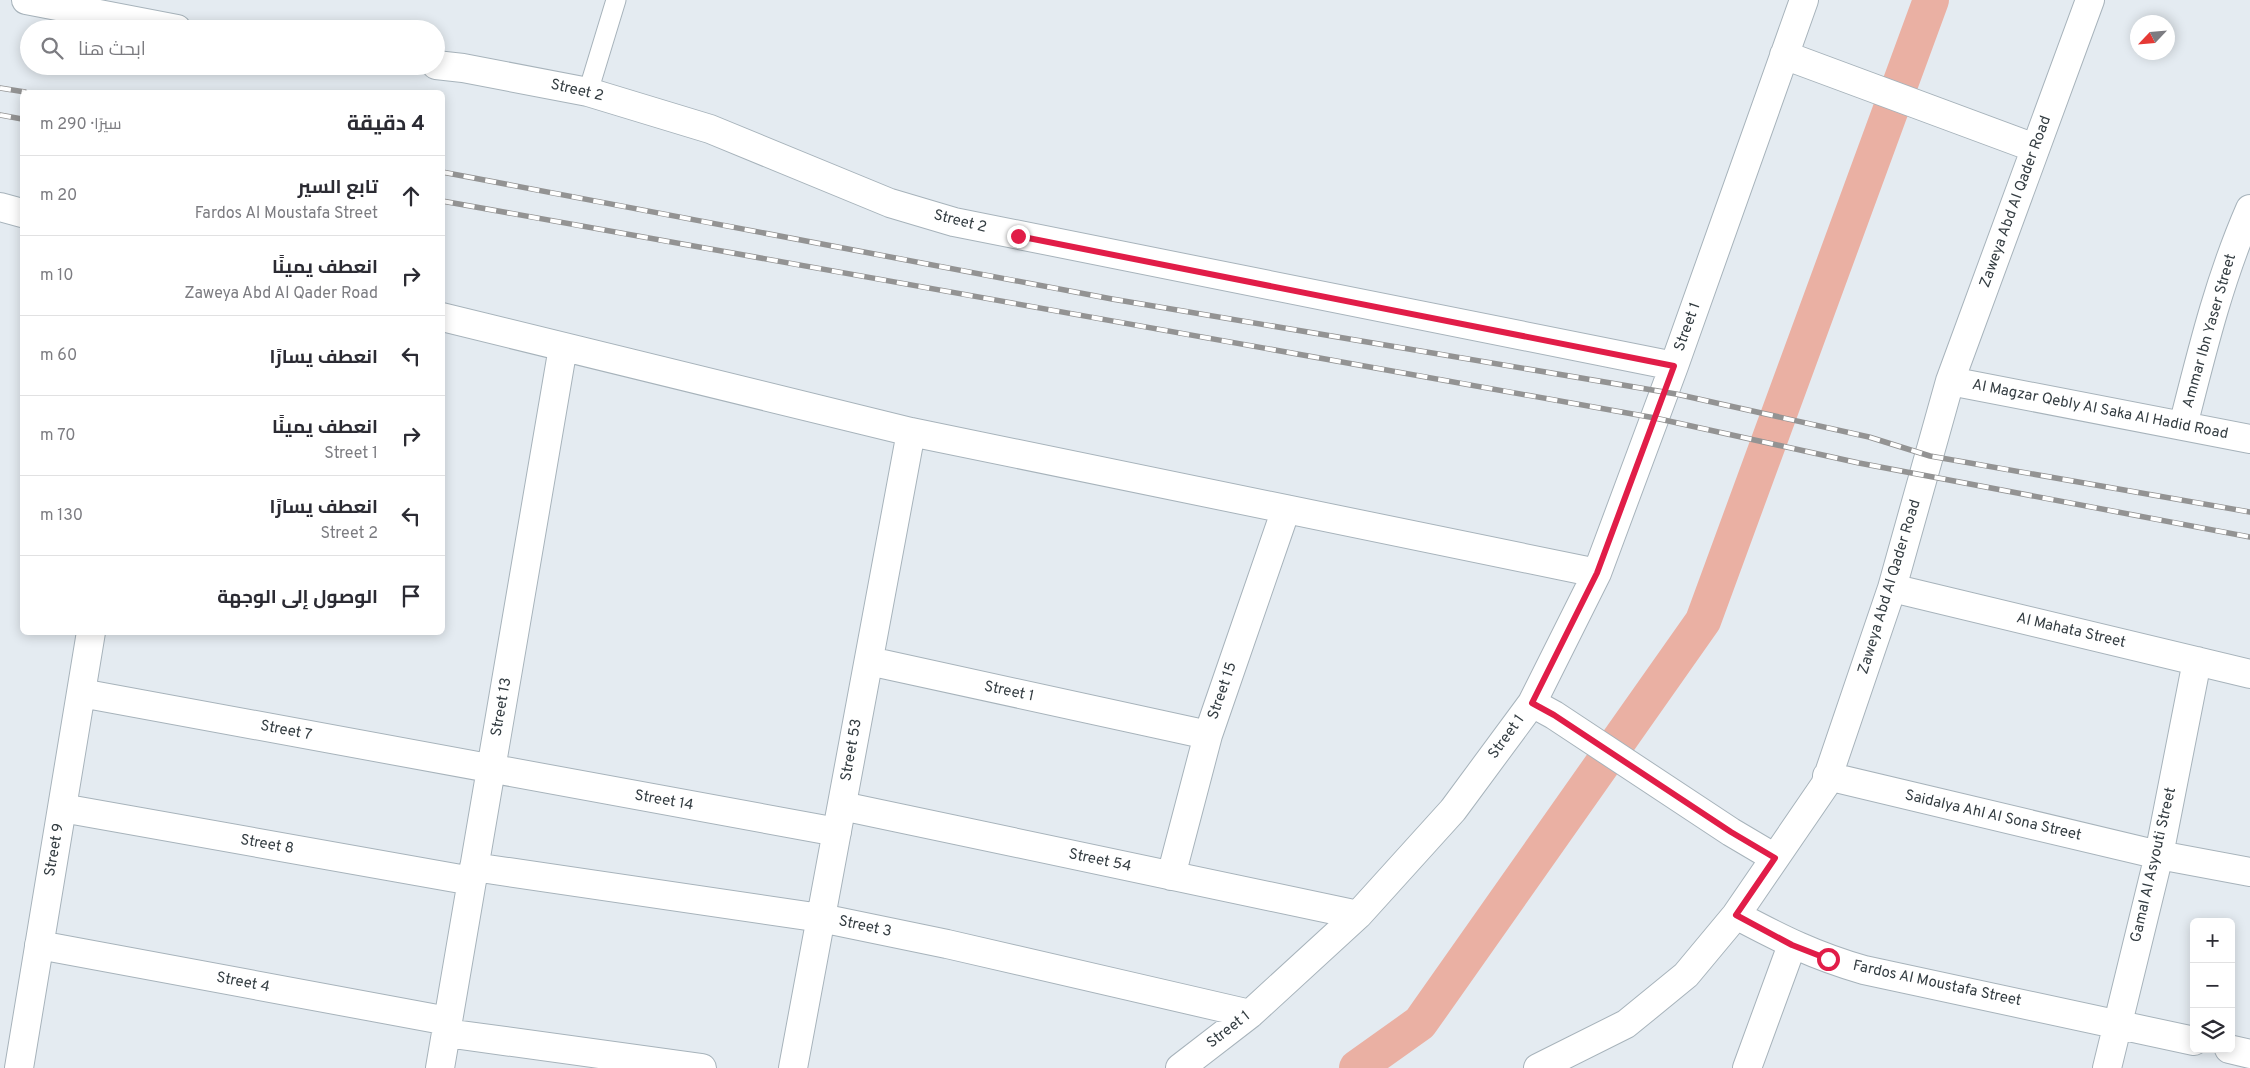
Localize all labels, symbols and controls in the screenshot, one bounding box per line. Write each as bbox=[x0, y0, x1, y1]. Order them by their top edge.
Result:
north arrow bbox=[2130, 15, 2175, 60]
search box bbox=[20, 20, 445, 75]
icon: search bbox=[38, 34, 66, 62]
text: ابحث هنا bbox=[78, 38, 146, 62]
street label: Street 2 bbox=[549, 76, 605, 106]
text: 4 دقيقة bbox=[347, 111, 425, 138]
street label: Zaweya Abd Al Qader Road bbox=[1976, 113, 2056, 291]
text: سيرًا · 290 m bbox=[40, 115, 121, 135]
text: تابع السير bbox=[298, 176, 378, 200]
icon: ahead bbox=[397, 182, 425, 210]
text: 20 m bbox=[40, 186, 77, 206]
text: Fardos Al Moustafa Street bbox=[195, 204, 378, 224]
street label: Street 2 bbox=[932, 206, 988, 238]
route end bbox=[1007, 225, 1030, 248]
street label: Ammar Ibn Yaser Street bbox=[2179, 252, 2241, 410]
text: انعطف يمينًا bbox=[272, 256, 378, 280]
icon: right bbox=[397, 262, 425, 290]
text: 10 m bbox=[40, 266, 74, 286]
text: Zaweya Abd Al Qader Road bbox=[184, 284, 378, 304]
street label: Street 1 bbox=[1670, 300, 1706, 354]
icon: left bbox=[397, 342, 425, 370]
text: 60 m bbox=[40, 346, 77, 366]
text: انعطف يسارًا bbox=[270, 346, 378, 370]
street label: Al Magzar Qebly Al Saka Al Hadid Road bbox=[1970, 376, 2230, 444]
text: انعطف يمينًا bbox=[272, 416, 378, 440]
icon: right bbox=[397, 422, 425, 450]
text: 70 m bbox=[40, 426, 75, 446]
text: Street 1 bbox=[324, 444, 378, 464]
text: انعطف يسارًا bbox=[270, 496, 378, 520]
street label: Zaweya Abd Al Qader Road bbox=[1854, 497, 1926, 677]
icon: left bbox=[397, 502, 425, 530]
text: 130 m bbox=[40, 506, 83, 526]
text: Street 2 bbox=[320, 524, 378, 544]
icon: arrive bbox=[397, 582, 425, 610]
text: الوصول إلى الوجهة bbox=[217, 586, 378, 610]
street label: Al Mahata Street bbox=[2015, 609, 2127, 653]
street label: Street 15 bbox=[1204, 660, 1242, 722]
street label: Street 13 bbox=[487, 676, 517, 738]
street label: Street 1 bbox=[982, 677, 1036, 707]
street label: Street 1 bbox=[1484, 711, 1530, 763]
street label: Street 7 bbox=[259, 717, 314, 745]
street label: Street 53 bbox=[837, 717, 867, 783]
street label: Street 14 bbox=[633, 786, 695, 816]
street label: Saidalya Ahl Al Sona Street bbox=[1903, 786, 2083, 846]
street label: Gamal Al Asyouti Street bbox=[2127, 786, 2181, 944]
street label: Street 9 bbox=[41, 822, 69, 878]
street label: Street 8 bbox=[239, 831, 295, 859]
street label: Street 54 bbox=[1067, 845, 1133, 877]
street label: Street 3 bbox=[837, 912, 893, 942]
map controls bbox=[2190, 918, 2235, 1053]
button: + bbox=[2190, 918, 2235, 963]
route start bbox=[1817, 948, 1840, 971]
street label: Fardos Al Moustafa Street bbox=[1851, 957, 2023, 1011]
button: − bbox=[2190, 963, 2235, 1008]
street label: Street 4 bbox=[215, 969, 271, 997]
street label: Street 1 bbox=[1203, 1007, 1255, 1053]
button: layers bbox=[2190, 1008, 2235, 1053]

